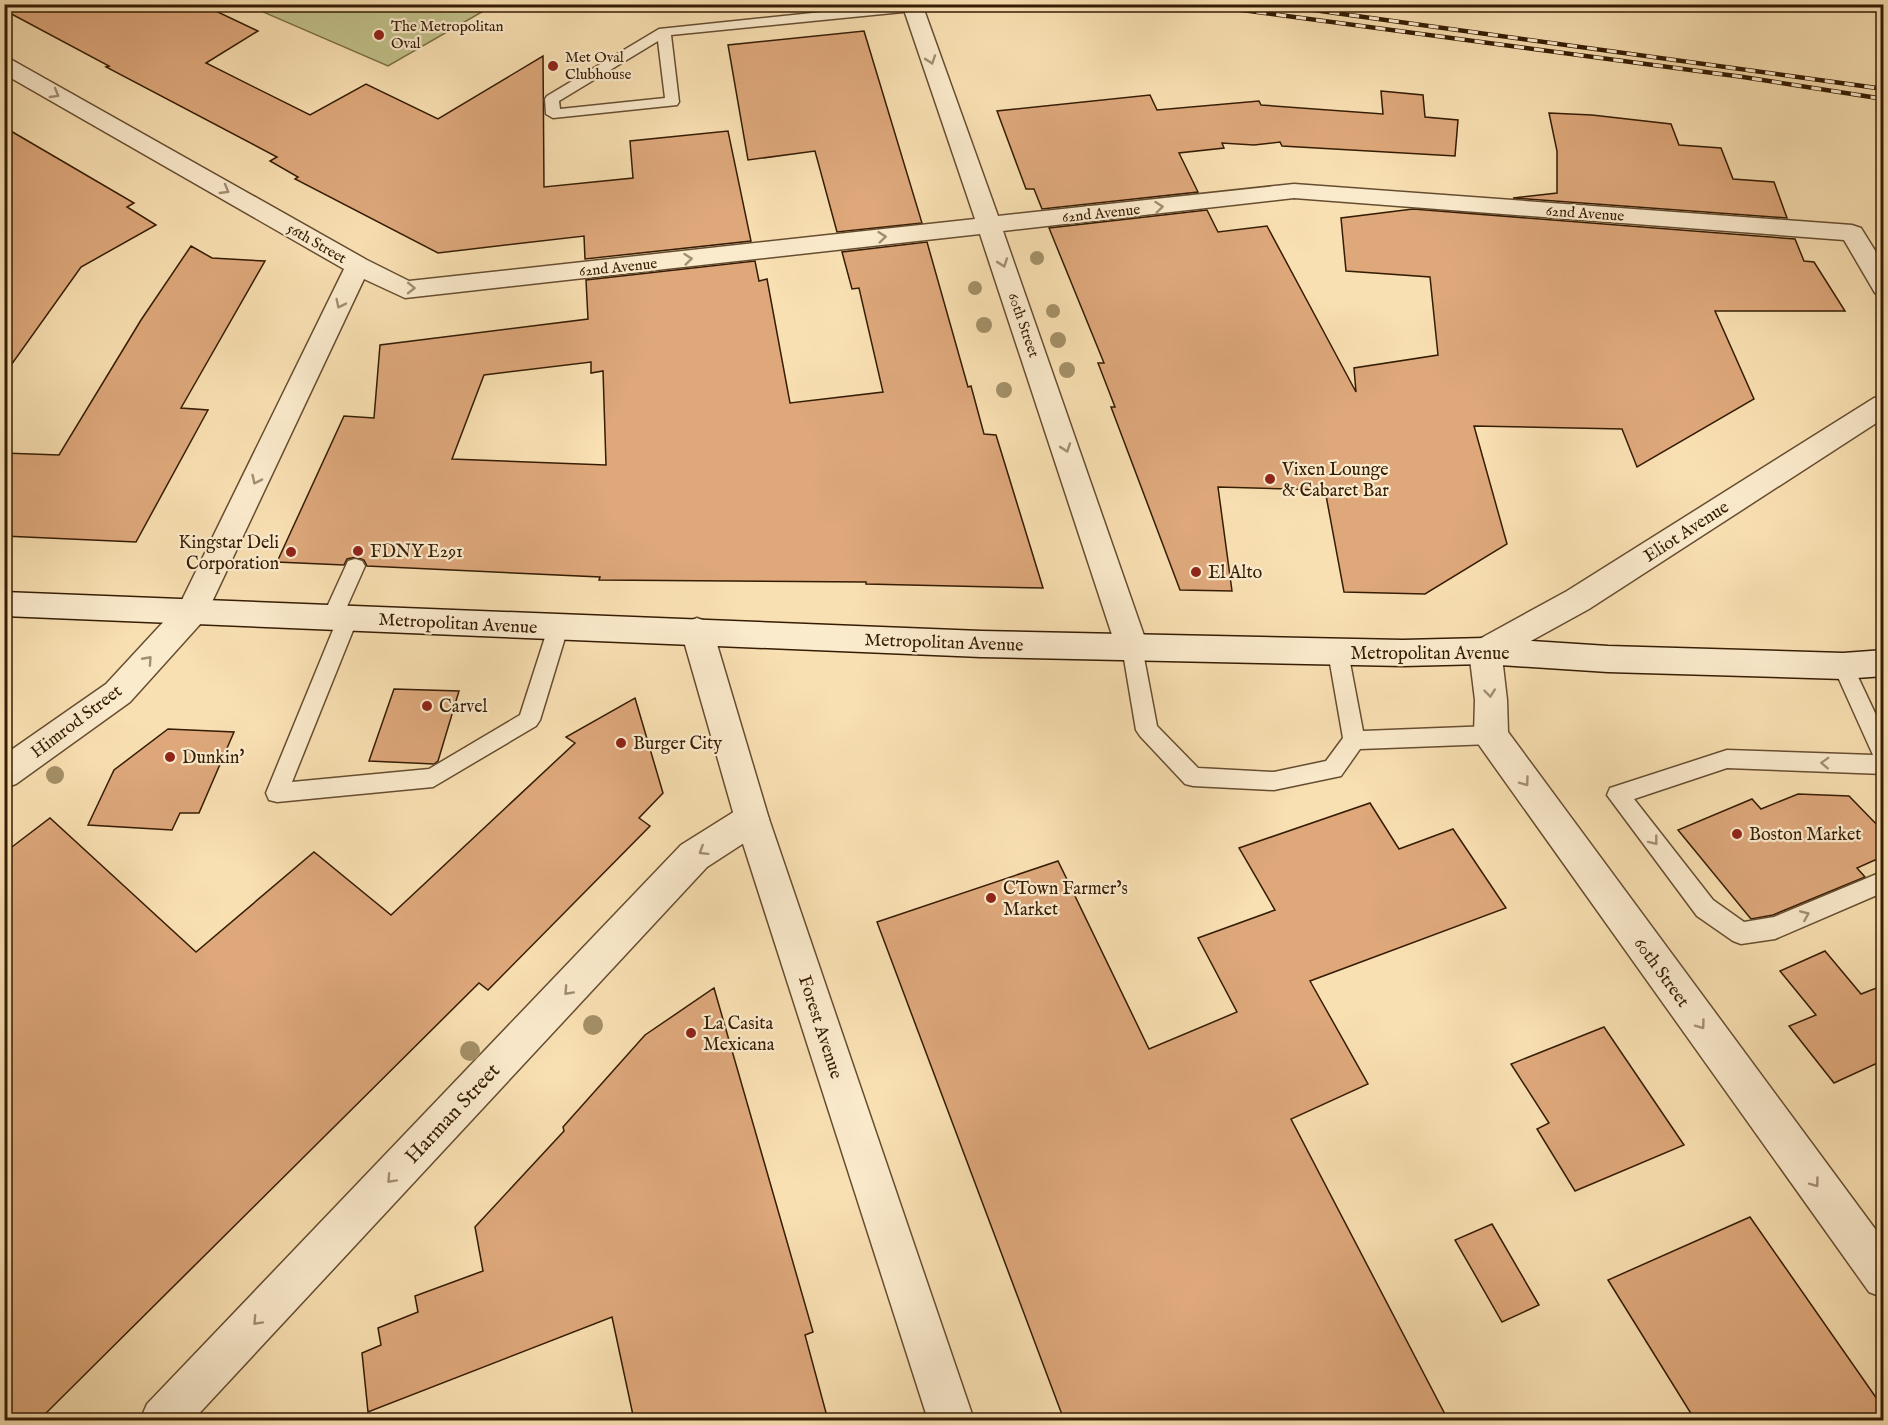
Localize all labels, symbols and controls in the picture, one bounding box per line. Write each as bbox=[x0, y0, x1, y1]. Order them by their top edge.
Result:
place label: The Metropolitan Oval bbox=[391, 17, 504, 53]
marker: The Metropolitan Oval bbox=[372, 28, 386, 42]
place label: Met Oval Clubhouse bbox=[565, 48, 631, 84]
one-way arrow bbox=[924, 54, 937, 65]
marker: Met Oval Clubhouse bbox=[546, 59, 560, 73]
one-way arrow bbox=[49, 87, 59, 98]
one-way arrow bbox=[219, 183, 229, 195]
street label: 62nd Avenue bbox=[1061, 200, 1141, 227]
one-way arrow bbox=[1154, 201, 1164, 213]
street label: 62nd Avenue bbox=[1545, 201, 1625, 226]
street label: 56th Street bbox=[284, 219, 350, 268]
one-way arrow bbox=[877, 232, 886, 244]
one-way arrow bbox=[683, 253, 692, 266]
street label: 62nd Avenue bbox=[578, 254, 658, 281]
one-way arrow bbox=[995, 258, 1008, 268]
one-way arrow bbox=[407, 282, 416, 295]
street label: 60th Street bbox=[1004, 290, 1043, 360]
one-way arrow bbox=[336, 297, 347, 308]
one-way arrow bbox=[1058, 442, 1071, 453]
place label: Vixen Lounge & Cabaret Bar bbox=[1281, 459, 1389, 503]
marker: Vixen Lounge & Cabaret Bar bbox=[1263, 472, 1277, 486]
one-way arrow bbox=[251, 473, 263, 484]
street label: Eliot Avenue bbox=[1640, 496, 1734, 568]
place label: Kingstar Deli Corporation bbox=[179, 532, 279, 576]
place label: FDNY E291 bbox=[370, 541, 463, 564]
marker: FDNY E291 bbox=[351, 544, 365, 558]
marker: Kingstar Deli Corporation bbox=[284, 545, 298, 559]
place label: El Alto bbox=[1208, 562, 1263, 585]
marker: El Alto bbox=[1189, 565, 1203, 579]
street label: Metropolitan Avenue bbox=[378, 609, 538, 640]
street label: Metropolitan Avenue bbox=[864, 629, 1024, 658]
street label: Metropolitan Avenue bbox=[1350, 643, 1510, 666]
one-way arrow bbox=[141, 656, 152, 666]
street label: Himrod Street bbox=[27, 680, 127, 764]
one-way arrow bbox=[1483, 688, 1496, 698]
place label: Carvel bbox=[439, 696, 487, 719]
marker: Carvel bbox=[420, 699, 434, 713]
place label: Burger City bbox=[633, 733, 722, 756]
marker: Burger City bbox=[614, 736, 628, 750]
place label: Dunkin' bbox=[182, 747, 244, 770]
marker: Dunkin' bbox=[163, 750, 177, 764]
one-way arrow bbox=[1821, 756, 1830, 769]
one-way arrow bbox=[1518, 776, 1529, 787]
place label: Boston Market bbox=[1749, 824, 1861, 847]
marker: Boston Market bbox=[1730, 827, 1744, 841]
one-way arrow bbox=[1646, 834, 1657, 845]
one-way arrow bbox=[699, 843, 709, 855]
place label: CTown Farmer’s Market bbox=[1003, 878, 1128, 922]
marker: CTown Farmer’s Market bbox=[984, 891, 998, 905]
one-way arrow bbox=[1799, 910, 1810, 922]
street label: 60th Street bbox=[1628, 933, 1694, 1012]
street label: Forest Avenue bbox=[792, 973, 847, 1082]
one-way arrow bbox=[564, 983, 575, 994]
place label: La Casita Mexicana bbox=[703, 1013, 775, 1057]
one-way arrow bbox=[1694, 1019, 1705, 1030]
marker: La Casita Mexicana bbox=[684, 1026, 698, 1040]
street label: Harman Street bbox=[400, 1058, 507, 1170]
one-way arrow bbox=[387, 1172, 398, 1182]
one-way arrow bbox=[1808, 1177, 1819, 1188]
one-way arrow bbox=[254, 1313, 265, 1324]

